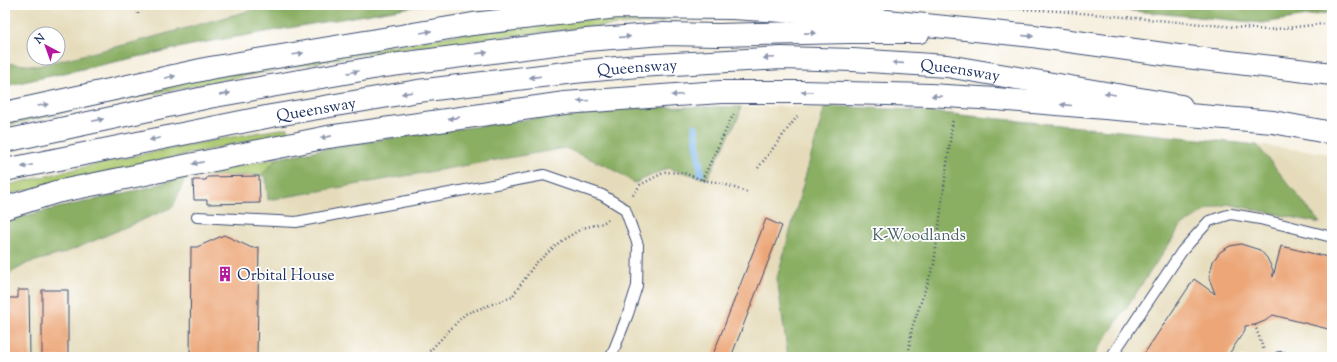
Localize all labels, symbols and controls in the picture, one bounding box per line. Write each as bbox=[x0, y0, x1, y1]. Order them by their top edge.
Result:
north arrow bbox=[26, 26, 66, 66]
one-way arrow bbox=[420, 29, 432, 35]
text: N bbox=[31, 30, 49, 49]
one-way arrow bbox=[804, 30, 817, 36]
one-way arrow bbox=[1022, 32, 1034, 39]
one-way arrow bbox=[619, 34, 631, 40]
one-way arrow bbox=[292, 50, 304, 56]
one-way arrow bbox=[476, 50, 488, 56]
street label: Queensway bbox=[596, 55, 678, 84]
one-way arrow bbox=[763, 55, 775, 62]
street label: Queensway bbox=[920, 55, 1002, 89]
one-way arrow bbox=[892, 59, 904, 66]
one-way arrow bbox=[347, 68, 359, 74]
one-way arrow bbox=[164, 74, 176, 80]
one-way arrow bbox=[529, 74, 542, 80]
one-way arrow bbox=[800, 89, 813, 95]
one-way arrow bbox=[400, 90, 413, 96]
one-way arrow bbox=[1104, 90, 1116, 96]
one-way arrow bbox=[219, 91, 231, 97]
one-way arrow bbox=[671, 91, 683, 98]
one-way arrow bbox=[931, 92, 943, 99]
street label: Queensway bbox=[275, 93, 358, 129]
one-way arrow bbox=[577, 98, 589, 105]
one-way arrow bbox=[37, 101, 49, 107]
one-way arrow bbox=[1060, 101, 1072, 108]
one-way arrow bbox=[448, 115, 460, 121]
one-way arrow bbox=[92, 117, 104, 123]
one-way arrow bbox=[320, 135, 332, 141]
one-way arrow bbox=[149, 137, 161, 143]
one-way arrow bbox=[192, 161, 204, 167]
one-way arrow bbox=[21, 163, 34, 169]
park label: K-Woodlands bbox=[872, 225, 966, 248]
building icon: Orbital House bbox=[216, 265, 234, 283]
place label: Orbital House bbox=[237, 265, 335, 288]

